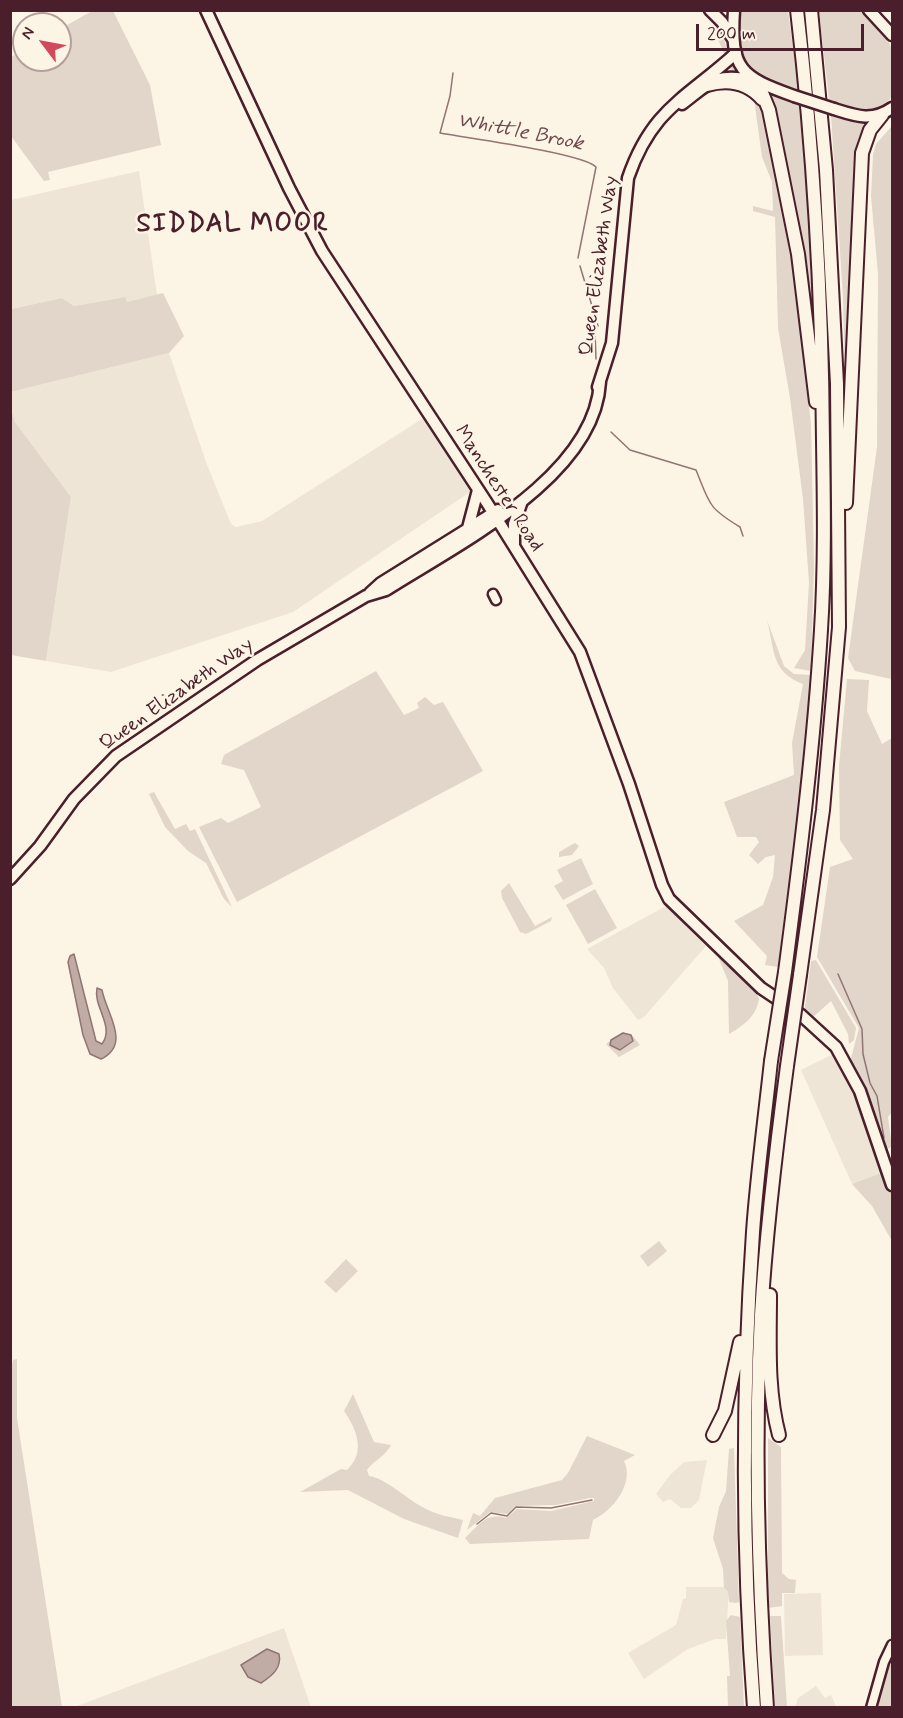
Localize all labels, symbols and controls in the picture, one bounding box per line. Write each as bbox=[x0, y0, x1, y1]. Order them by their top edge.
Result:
north arrow bbox=[12, 12, 72, 72]
scale bar bbox=[699, 12, 867, 50]
text: 200 m bbox=[707, 22, 756, 46]
text: N bbox=[16, 23, 40, 43]
water label: Whittle Brook bbox=[455, 108, 585, 158]
street label: Queen Elizabeth Way bbox=[575, 174, 625, 358]
district label: SIDDAL MOOR bbox=[138, 210, 328, 242]
street label: Manchester Road bbox=[448, 421, 548, 557]
street label: Queen Elizabeth Way bbox=[96, 633, 258, 757]

